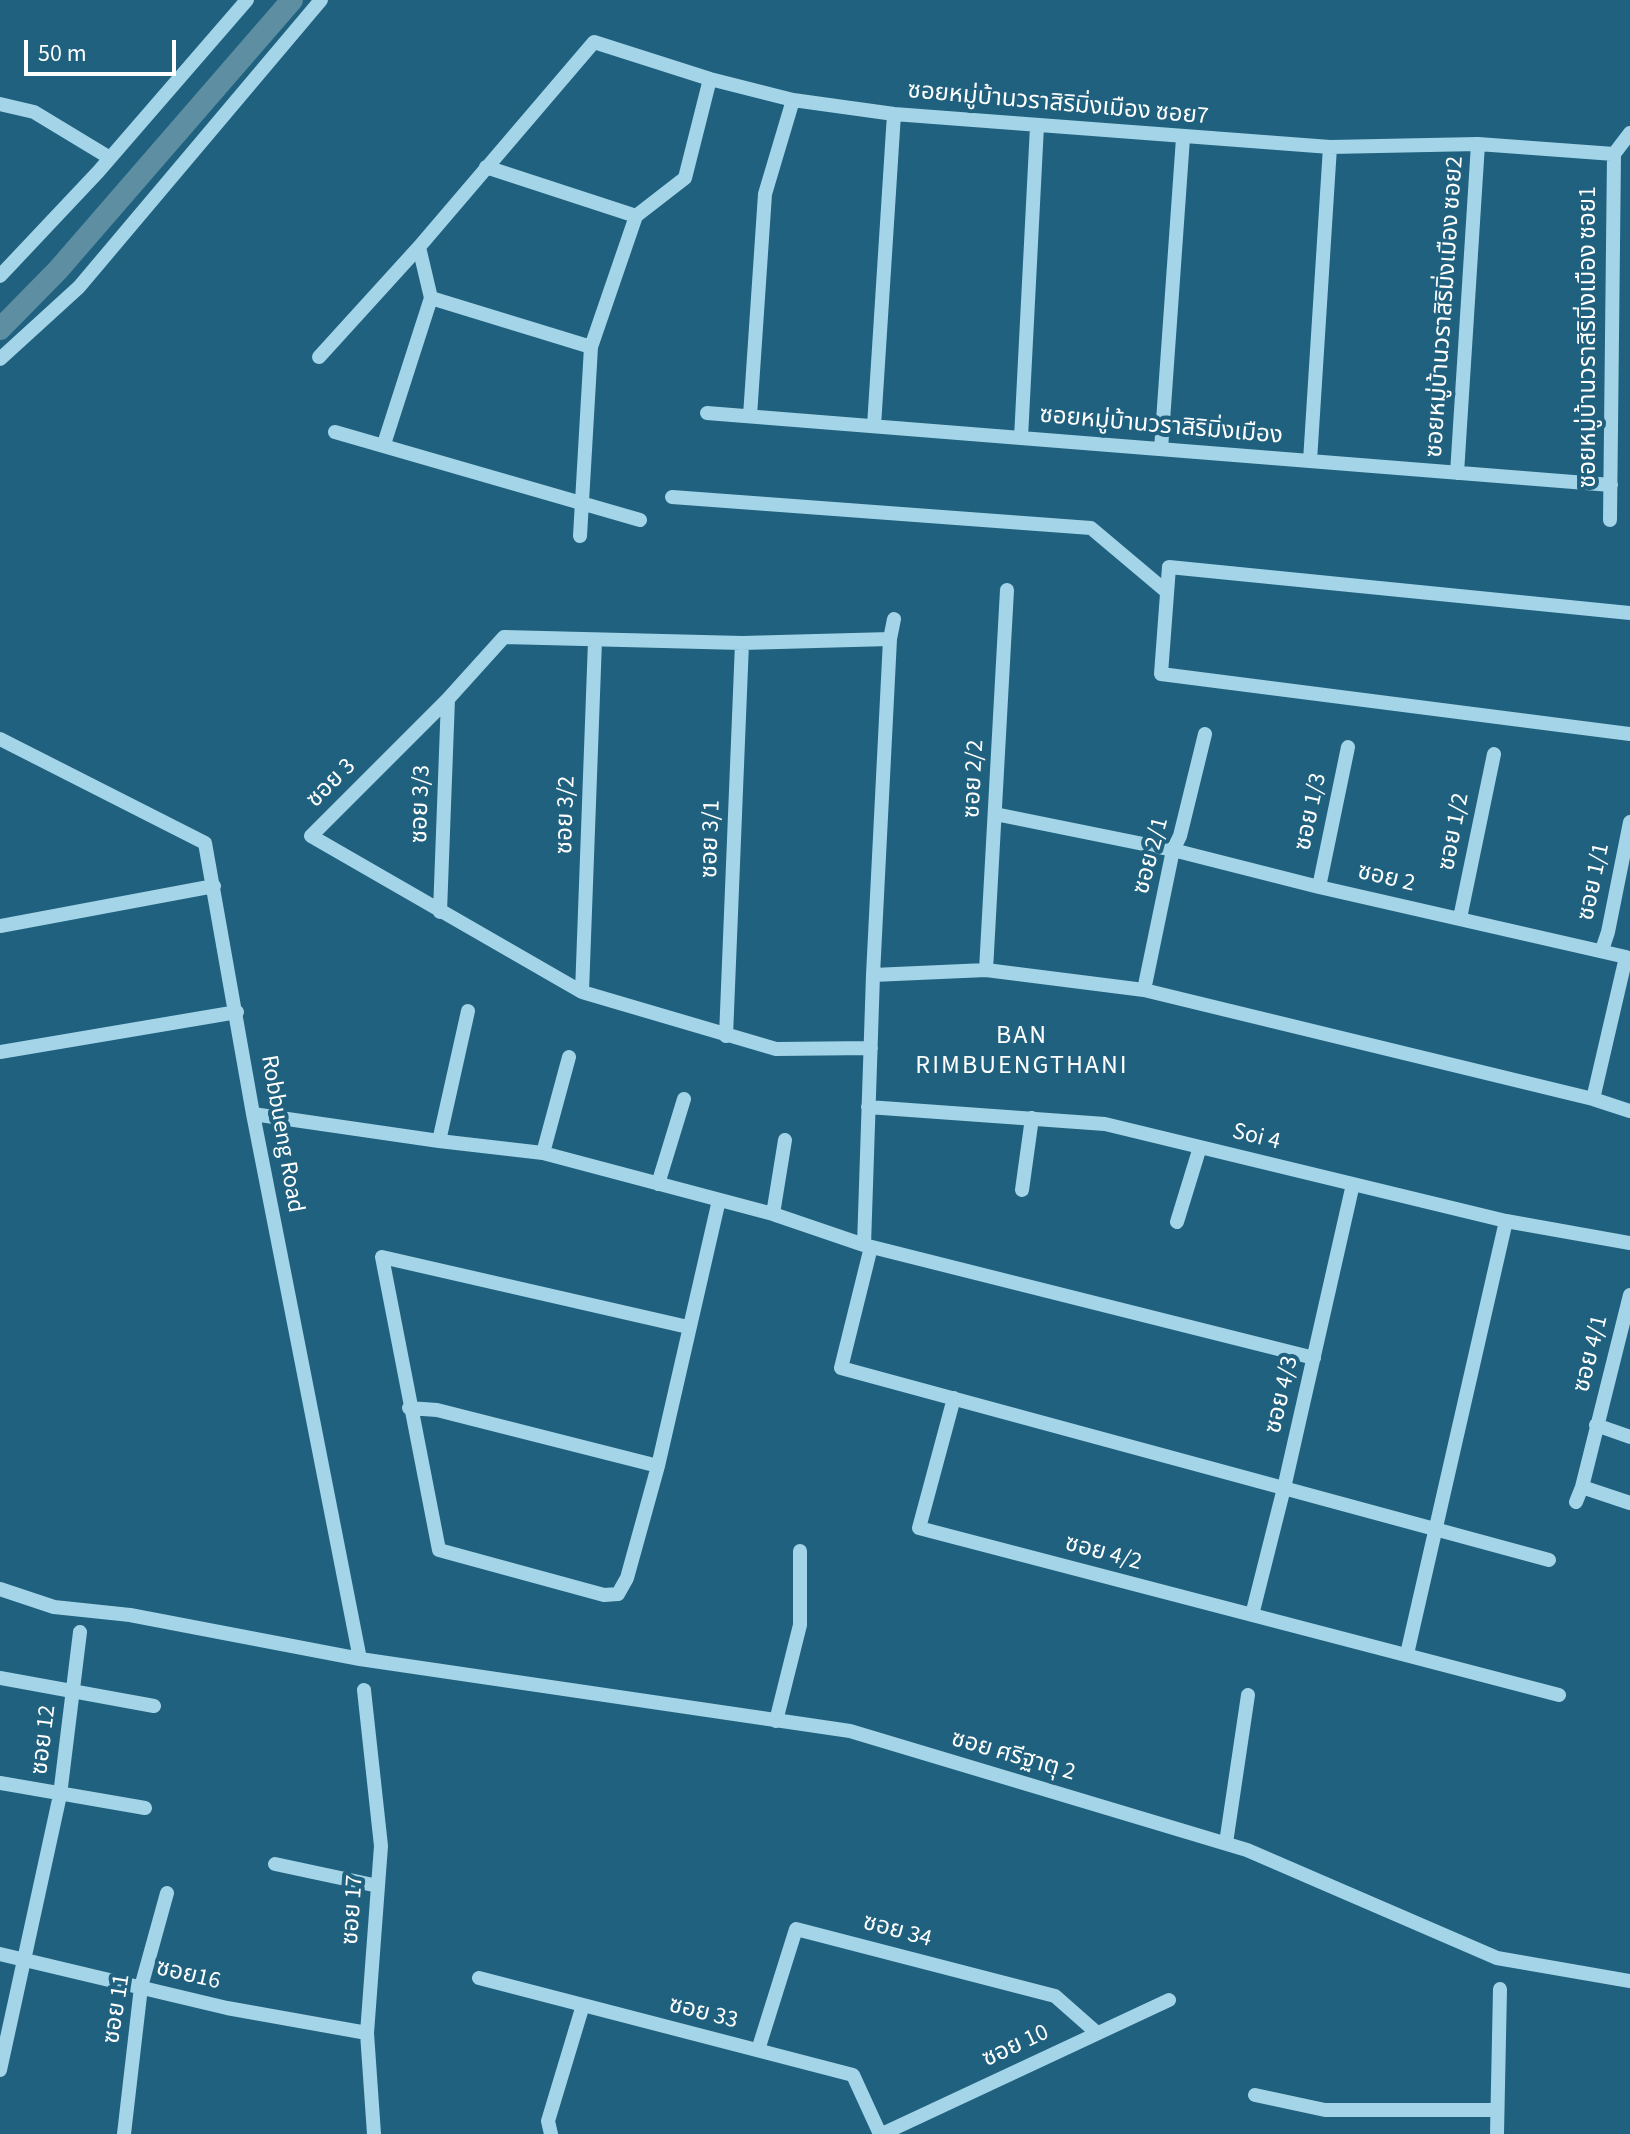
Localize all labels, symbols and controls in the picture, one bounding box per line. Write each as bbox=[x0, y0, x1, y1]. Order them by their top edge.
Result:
scale bar bbox=[28, 24, 180, 74]
text: 50 m bbox=[38, 36, 87, 71]
street label: ซอยหมู่บ้านวราสิริมิ่งเมือง ซอย7 bbox=[906, 77, 1210, 133]
street label: ซอยหมู่บ้านวราสิริมิ่งเมือง ซอย2 bbox=[1421, 155, 1471, 459]
street label: ซอยหมู่บ้านวราสิริมิ่งเมือง ซอย1 bbox=[1576, 186, 1604, 488]
street label: ซอยหมู่บ้านวราสิริมิ่งเมือง bbox=[1038, 402, 1284, 452]
street label: ซอย 2/2 bbox=[959, 739, 991, 819]
street label: ซอย 3 bbox=[301, 753, 363, 815]
street label: ซอย 3/3 bbox=[406, 764, 438, 844]
street label: ซอย 1/3 bbox=[1290, 771, 1334, 853]
street label: ซอย 3/2 bbox=[551, 775, 583, 855]
street label: ซอย 1/2 bbox=[1433, 791, 1477, 873]
street label: ซอย 3/1 bbox=[696, 799, 728, 879]
street label: ซอย 2/1 bbox=[1128, 814, 1176, 898]
street label: ซอย 1/1 bbox=[1573, 841, 1617, 923]
street label: ซอย 2 bbox=[1354, 858, 1418, 900]
district label: BAN RIMBUENGTHANI bbox=[915, 1021, 1129, 1082]
street label: Robbueng Road bbox=[253, 1053, 309, 1215]
street label: Soi 4 bbox=[1229, 1118, 1283, 1158]
street label: ซอย 4/1 bbox=[1569, 1312, 1615, 1396]
street label: ซอย 4/3 bbox=[1260, 1354, 1306, 1436]
street label: ซอย 4/2 bbox=[1061, 1530, 1145, 1578]
street label: ซอย 12 bbox=[26, 1703, 64, 1777]
street label: ซอย ศรีฐาตุ 2 bbox=[948, 1726, 1078, 1788]
street label: ซอย 17 bbox=[337, 1874, 371, 1946]
street label: ซอย 34 bbox=[859, 1909, 935, 1955]
street label: ซอย16 bbox=[153, 1955, 223, 1997]
street label: ซอย 11 bbox=[98, 1972, 138, 2046]
street label: ซอย 33 bbox=[666, 1992, 740, 2036]
street label: ซอย 10 bbox=[978, 2019, 1054, 2075]

